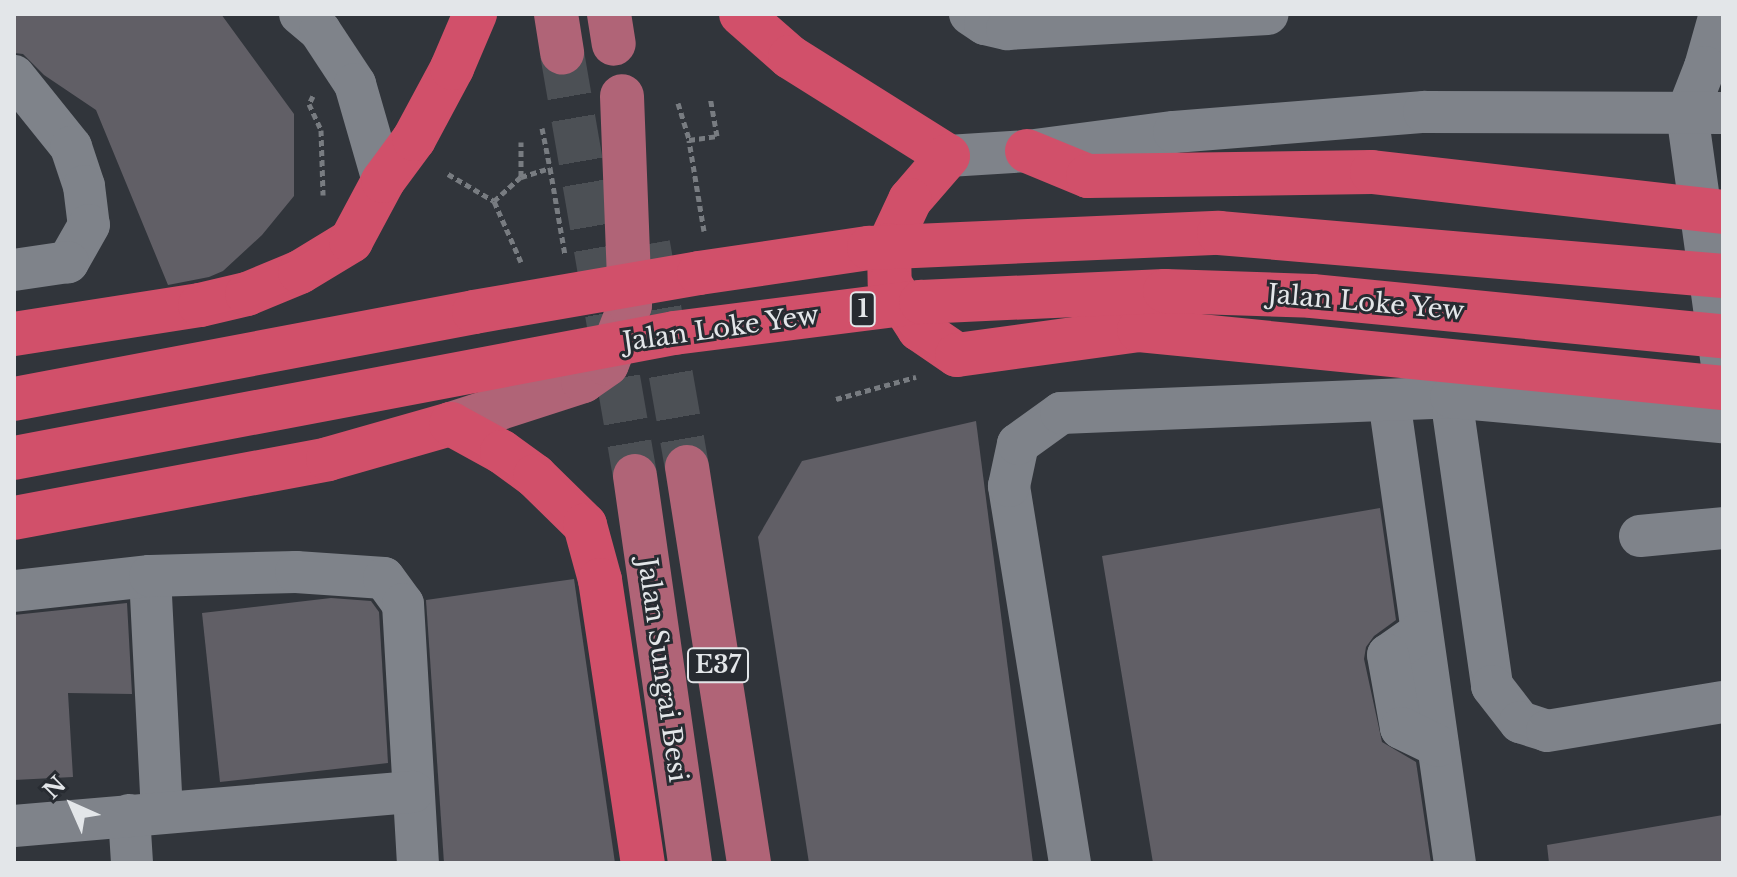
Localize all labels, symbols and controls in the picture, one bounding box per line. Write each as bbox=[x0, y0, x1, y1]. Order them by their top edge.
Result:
street label: Jalan Loke Yew bbox=[1266, 279, 1466, 327]
road number: 1 bbox=[849, 289, 877, 329]
street label: Jalan Loke Yew bbox=[621, 300, 821, 358]
street label: Jalan Sungai Besi bbox=[631, 556, 693, 784]
road number: E37 bbox=[686, 645, 750, 685]
north arrow bbox=[32, 765, 112, 845]
text: N bbox=[38, 771, 72, 805]

